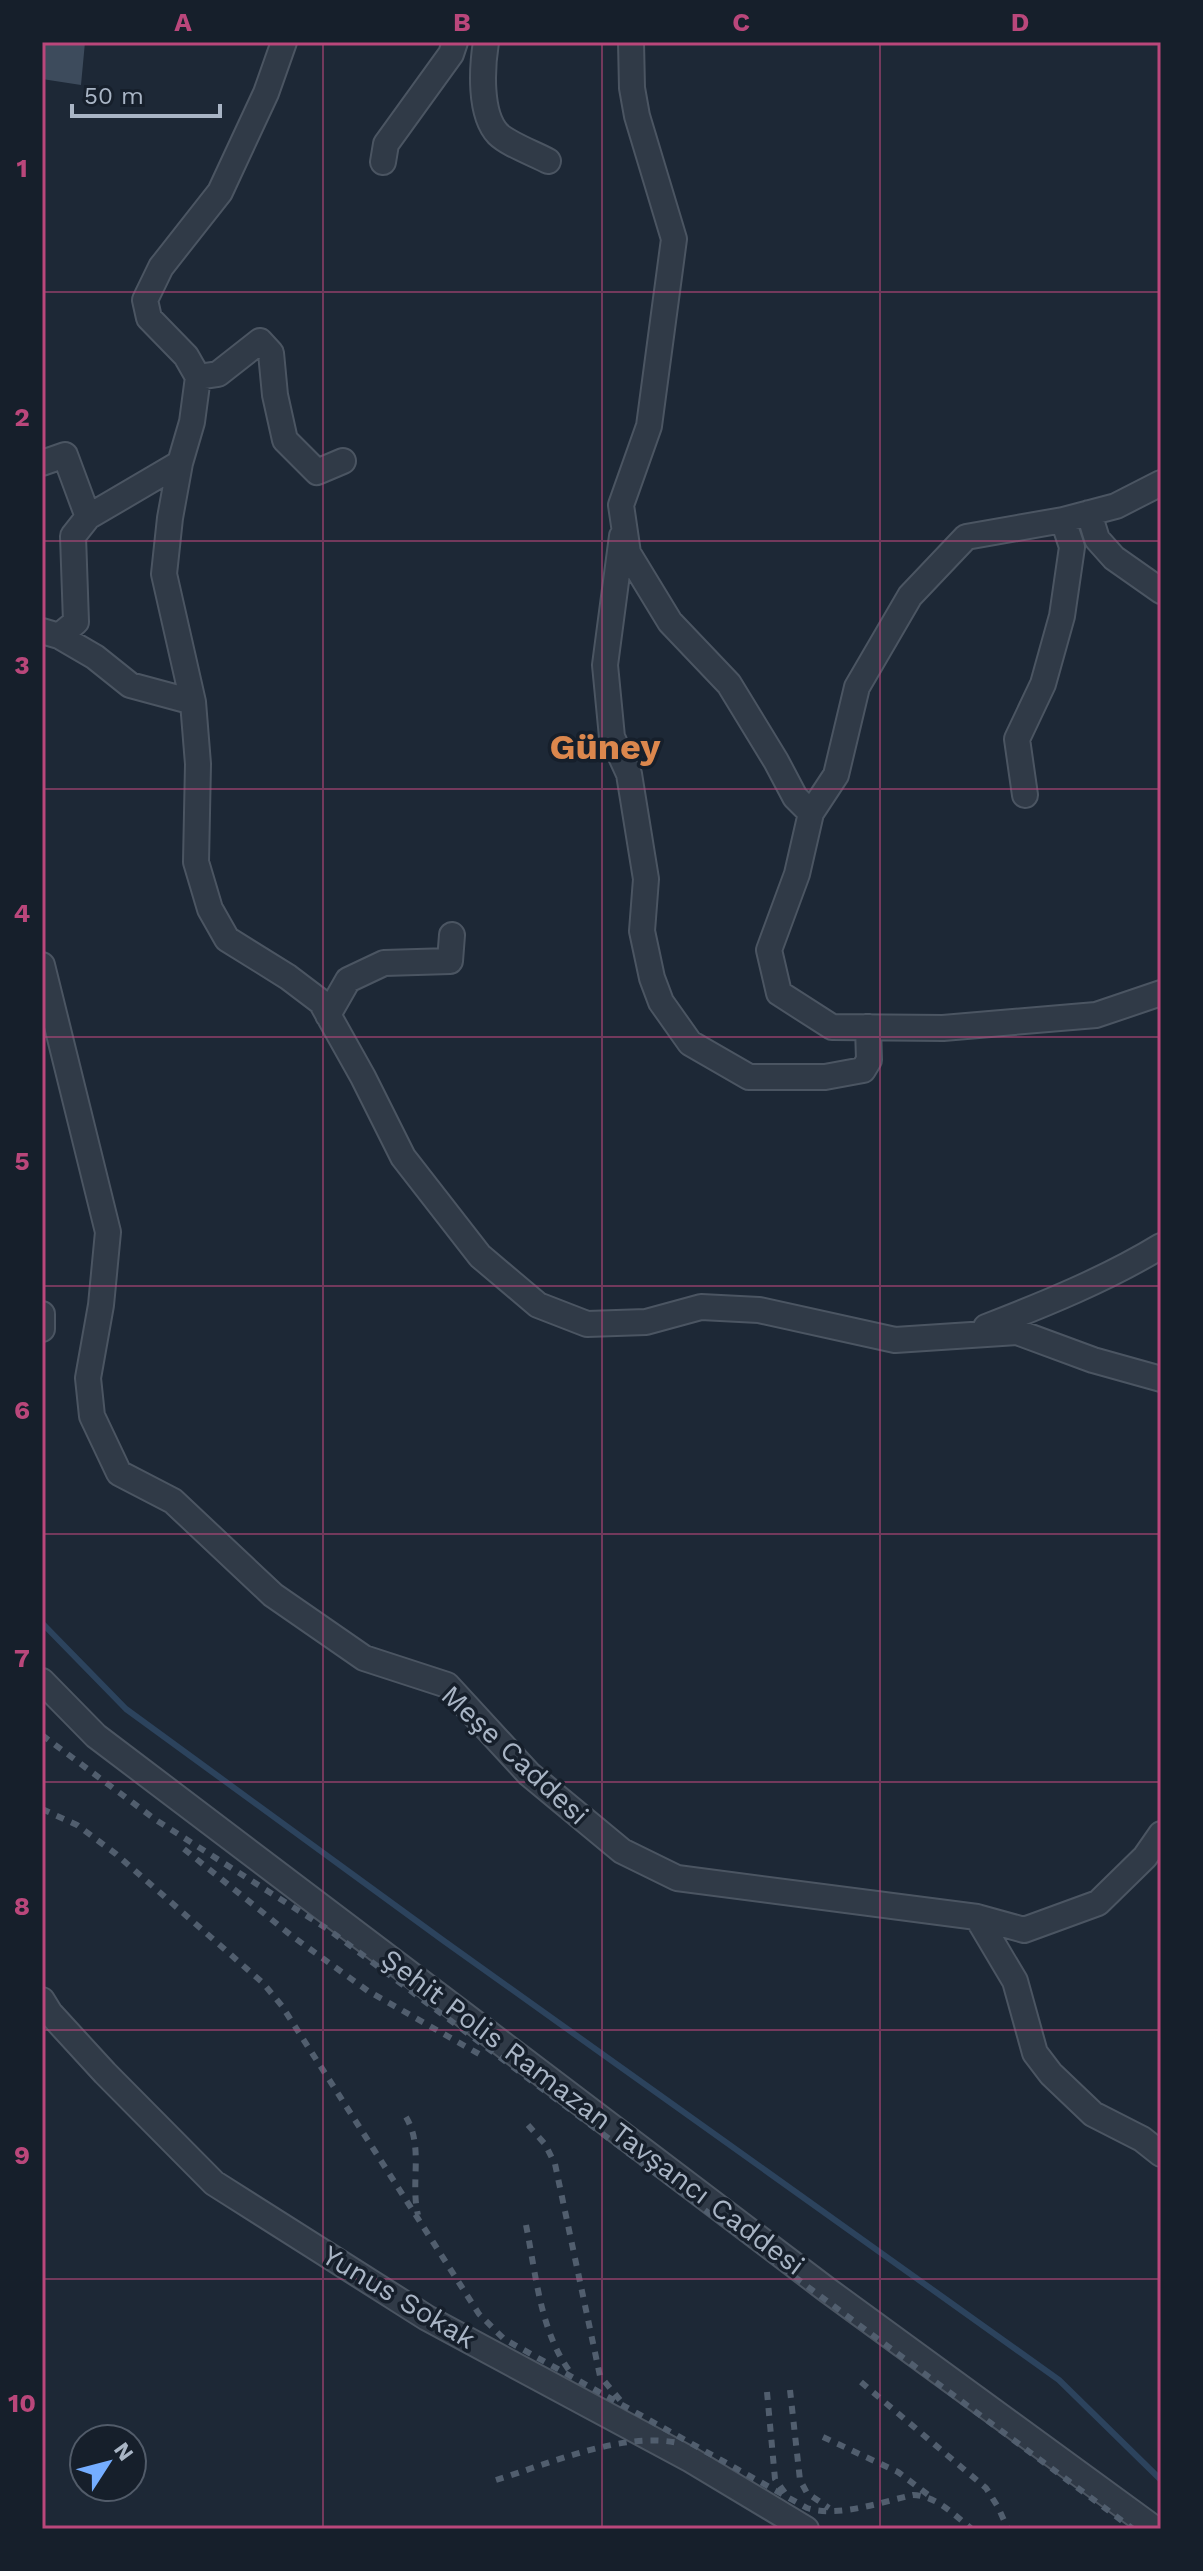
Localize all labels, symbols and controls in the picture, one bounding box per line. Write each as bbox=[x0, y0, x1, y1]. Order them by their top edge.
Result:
text: A bbox=[174, 7, 192, 37]
text: B bbox=[453, 7, 471, 37]
text: C bbox=[732, 7, 750, 37]
text: D bbox=[1011, 7, 1029, 37]
scale bar bbox=[72, 68, 220, 118]
text: 50 m bbox=[84, 82, 144, 110]
text: 1 bbox=[16, 153, 28, 183]
text: 2 bbox=[14, 402, 30, 432]
text: 3 bbox=[14, 650, 30, 680]
district label: Güney bbox=[549, 726, 661, 768]
text: 4 bbox=[14, 898, 31, 928]
text: 5 bbox=[14, 1146, 30, 1176]
text: 6 bbox=[14, 1395, 30, 1425]
text: 7 bbox=[14, 1643, 30, 1673]
street label: Meşe Caddesi bbox=[435, 1679, 595, 1831]
text: 8 bbox=[14, 1891, 30, 1921]
street label: Şehit Polis Ramazan Tavşancı Caddesi bbox=[375, 1942, 811, 2282]
text: 9 bbox=[14, 2140, 30, 2170]
street label: Yunus Sokak bbox=[316, 2238, 482, 2356]
text: 10 bbox=[8, 2388, 36, 2418]
north arrow bbox=[68, 2423, 148, 2503]
text: N bbox=[109, 2438, 139, 2465]

